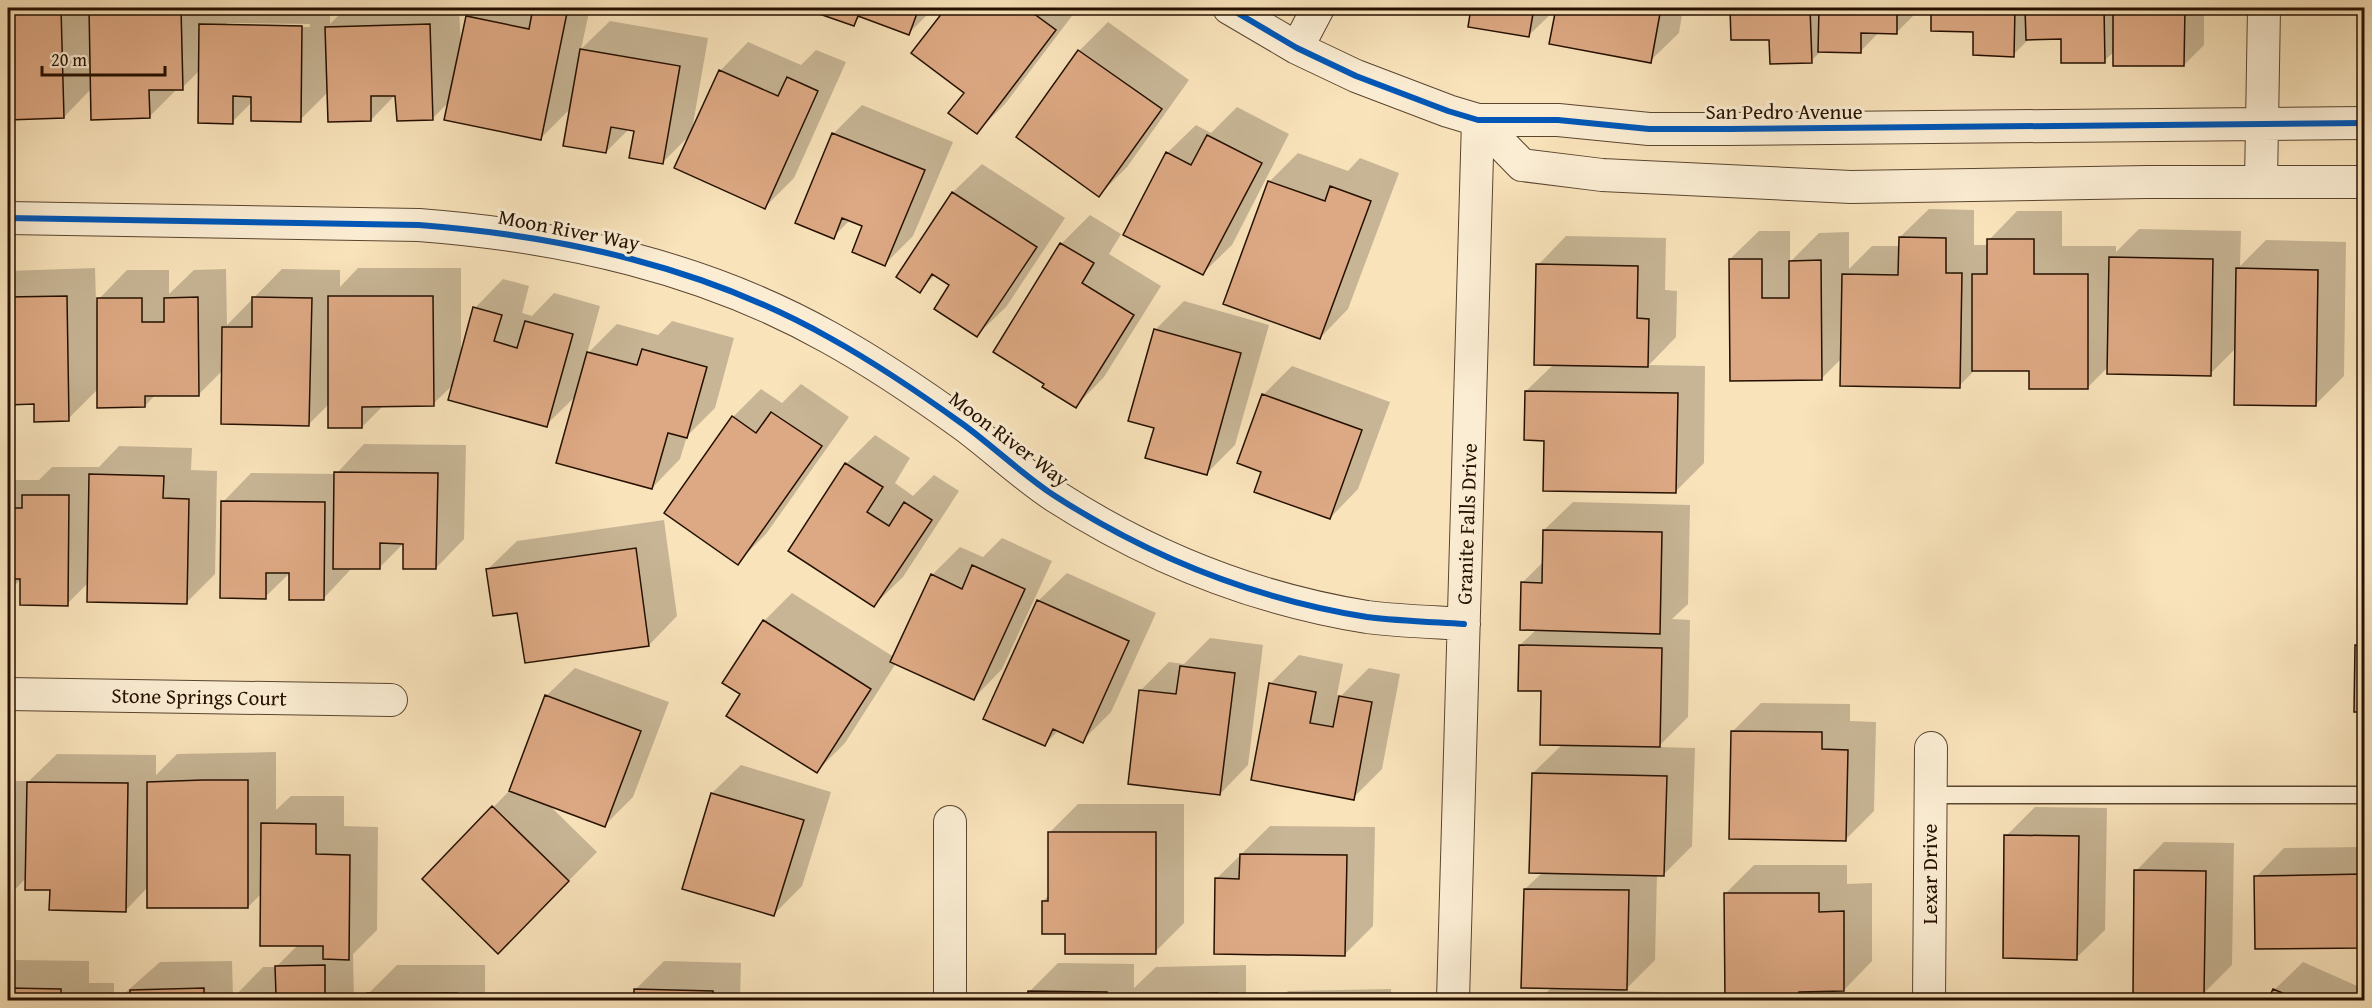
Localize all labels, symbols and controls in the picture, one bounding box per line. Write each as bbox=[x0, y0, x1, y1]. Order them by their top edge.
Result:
scale bar bbox=[42, 39, 165, 77]
text: 20 m bbox=[51, 46, 87, 73]
street label: San Pedro Avenue bbox=[1705, 96, 1863, 127]
street label: Moon River Way bbox=[496, 201, 643, 259]
street label: Moon River Way bbox=[943, 383, 1076, 494]
street label: Granite Falls Drive bbox=[1448, 443, 1485, 605]
street label: Stone Springs Court bbox=[111, 679, 288, 714]
street label: Lexar Drive bbox=[1914, 823, 1945, 924]

